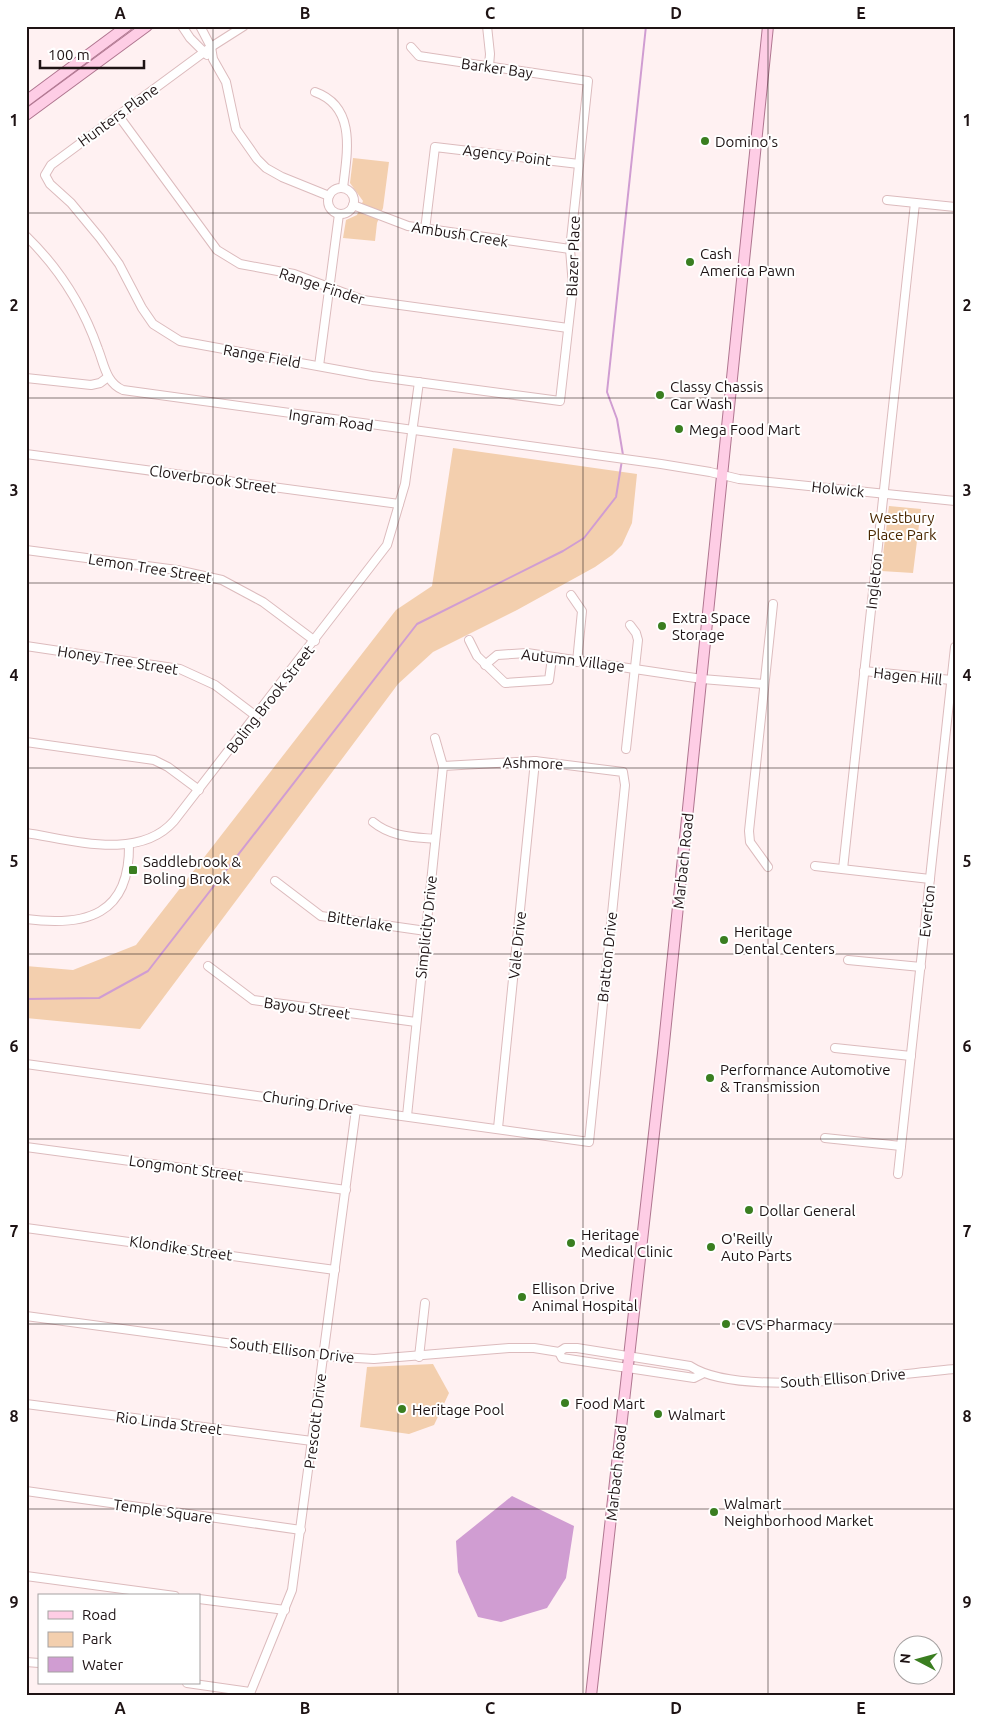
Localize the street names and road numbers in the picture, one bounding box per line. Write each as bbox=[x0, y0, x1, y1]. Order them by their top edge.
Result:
street label: Barker Bay bbox=[460, 55, 534, 81]
street label: Hunters Plane bbox=[75, 80, 161, 150]
street label: Agency Point bbox=[462, 141, 552, 169]
street label: Blazer Place bbox=[563, 215, 583, 297]
street label: Ambush Creek bbox=[410, 218, 510, 250]
street label: Range Finder bbox=[277, 264, 367, 308]
street label: Range Field bbox=[222, 341, 302, 371]
street label: Ingram Road bbox=[288, 406, 374, 434]
street label: Cloverbrook Street bbox=[148, 462, 278, 496]
street label: Holwick bbox=[811, 478, 866, 500]
street label: Lemon Tree Street bbox=[87, 550, 213, 586]
street label: Ingleton bbox=[863, 552, 885, 610]
street label: Honey Tree Street bbox=[56, 642, 180, 678]
street label: Boling Brook Street bbox=[223, 642, 317, 756]
street label: Autumn Village bbox=[520, 645, 626, 675]
street label: Hagen Hill bbox=[873, 664, 943, 688]
street label: Ashmore bbox=[502, 753, 564, 773]
street label: Marbach Road bbox=[670, 812, 696, 910]
street label: Simplicity Drive bbox=[412, 875, 440, 979]
street label: Everton bbox=[916, 884, 938, 938]
street label: Bitterlake bbox=[326, 907, 394, 935]
street label: Vale Drive bbox=[505, 910, 529, 980]
street label: Bratton Drive bbox=[594, 911, 620, 1003]
street label: Bayou Street bbox=[263, 994, 351, 1022]
street label: Churing Drive bbox=[261, 1087, 355, 1117]
street label: Longmont Street bbox=[128, 1152, 244, 1184]
street label: Klondike Street bbox=[128, 1232, 234, 1264]
street label: South Ellison Drive bbox=[229, 1334, 355, 1366]
street label: South Ellison Drive bbox=[780, 1365, 906, 1391]
street label: Prescott Drive bbox=[301, 1372, 329, 1470]
street label: Rio Linda Street bbox=[115, 1408, 223, 1438]
street label: Marbach Road bbox=[603, 1424, 629, 1522]
street label: Temple Square bbox=[112, 1496, 214, 1526]

